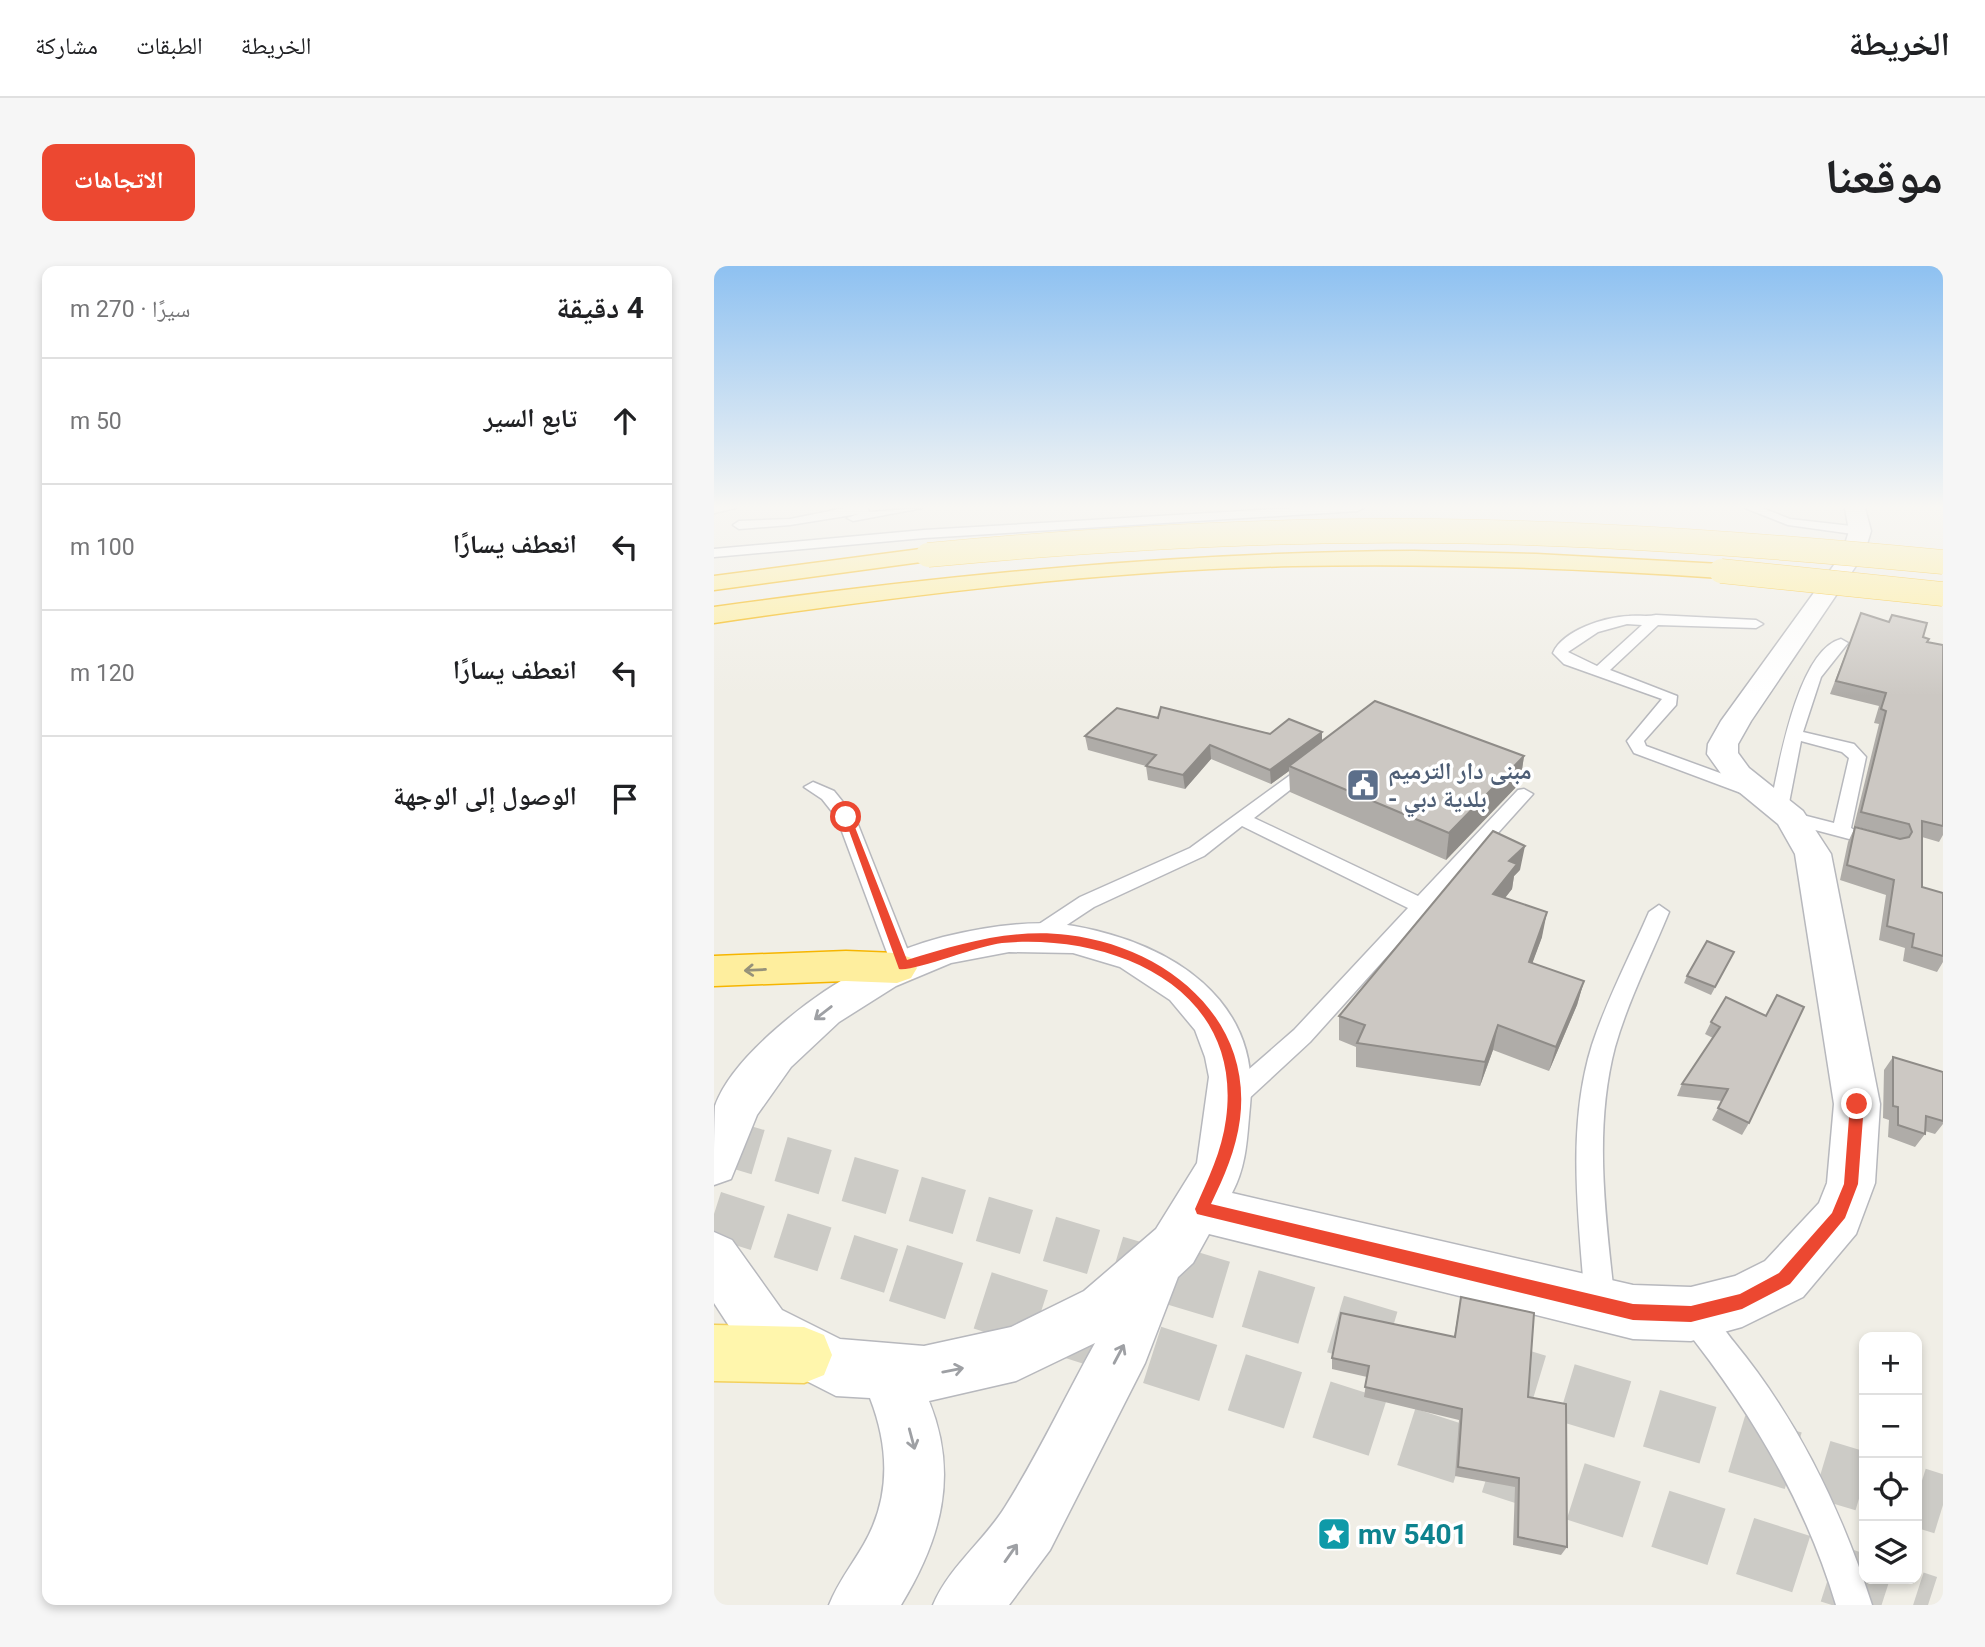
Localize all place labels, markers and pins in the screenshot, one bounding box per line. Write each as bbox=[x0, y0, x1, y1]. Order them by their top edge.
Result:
place label: مبنى دار الترميم - بلدية دبي bbox=[1388, 757, 1532, 818]
public building icon: مبنى دار الترميم - بلدية دبي bbox=[1344, 766, 1382, 804]
place icon: mv 5401 bbox=[1315, 1515, 1353, 1553]
place label: mv 5401 bbox=[1358, 1518, 1468, 1551]

